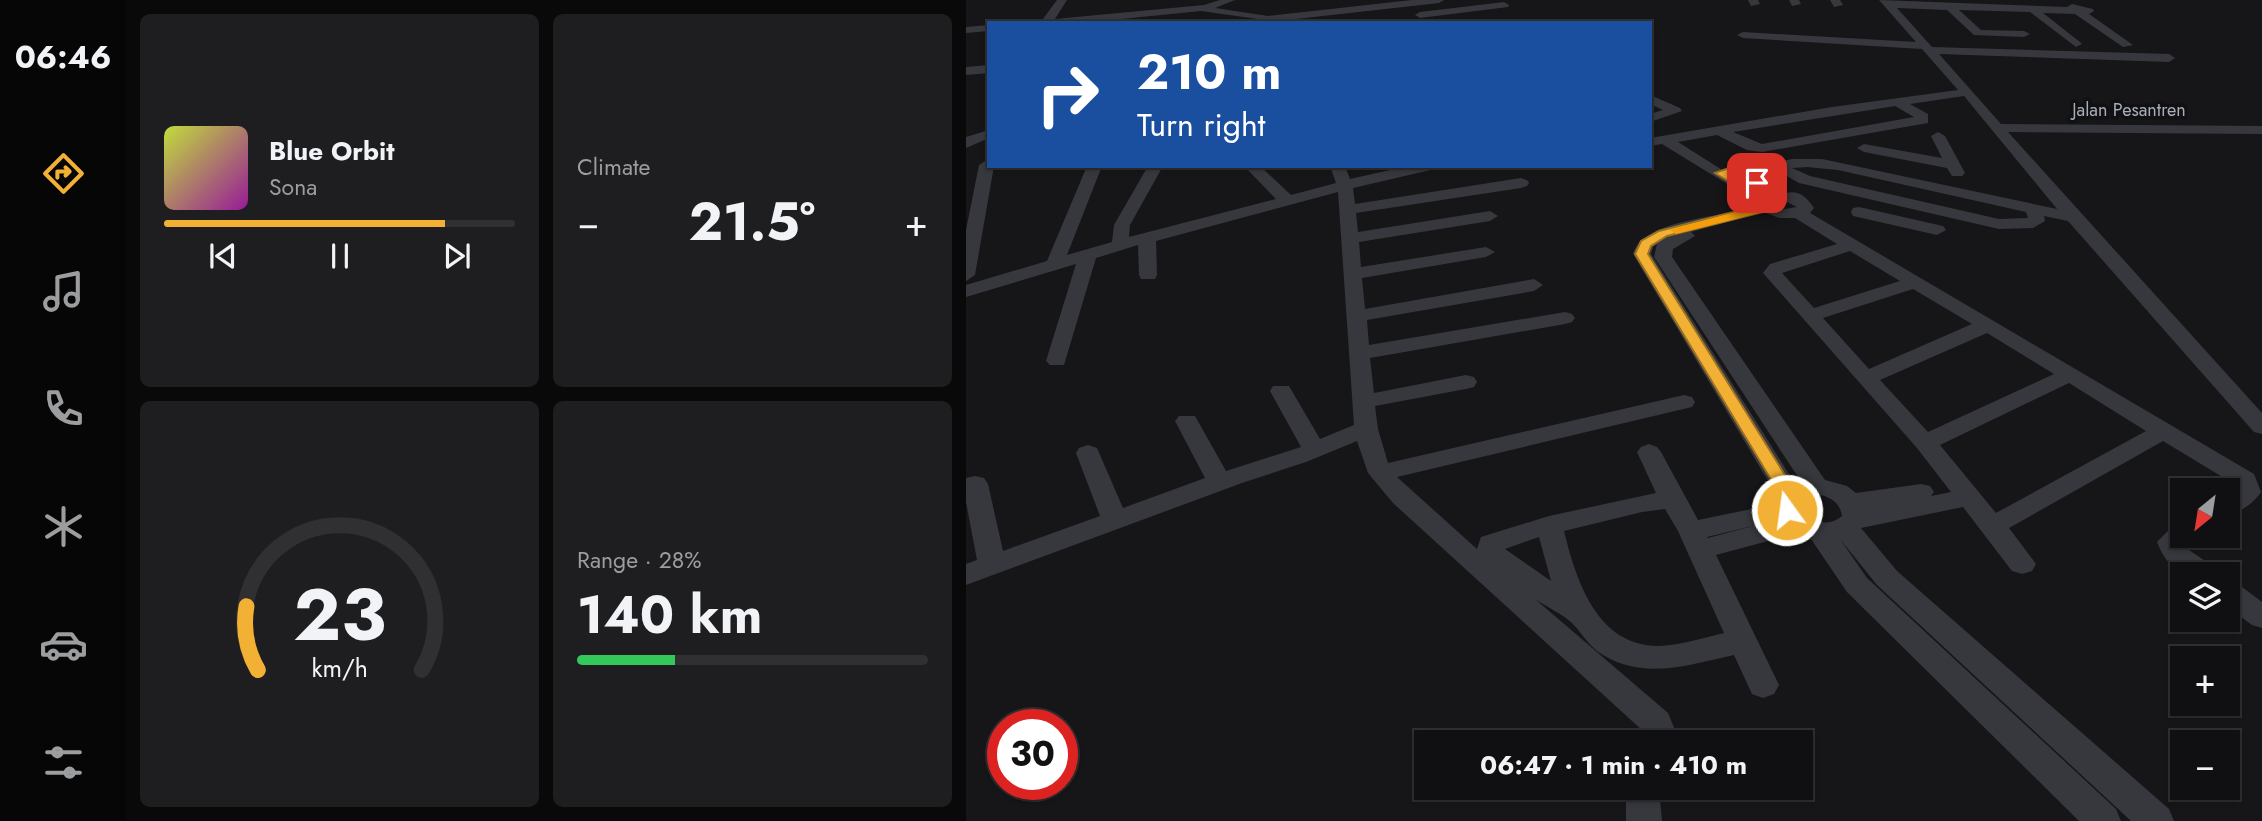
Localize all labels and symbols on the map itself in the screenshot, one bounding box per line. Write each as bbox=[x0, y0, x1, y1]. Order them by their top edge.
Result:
street label: Jalan Pesantren bbox=[2070, 97, 2186, 123]
pin bbox=[1727, 153, 1787, 213]
position arrow bbox=[1750, 473, 1824, 547]
north arrow bbox=[2170, 478, 2240, 548]
speed limit sign: 30 bbox=[987, 709, 1078, 800]

